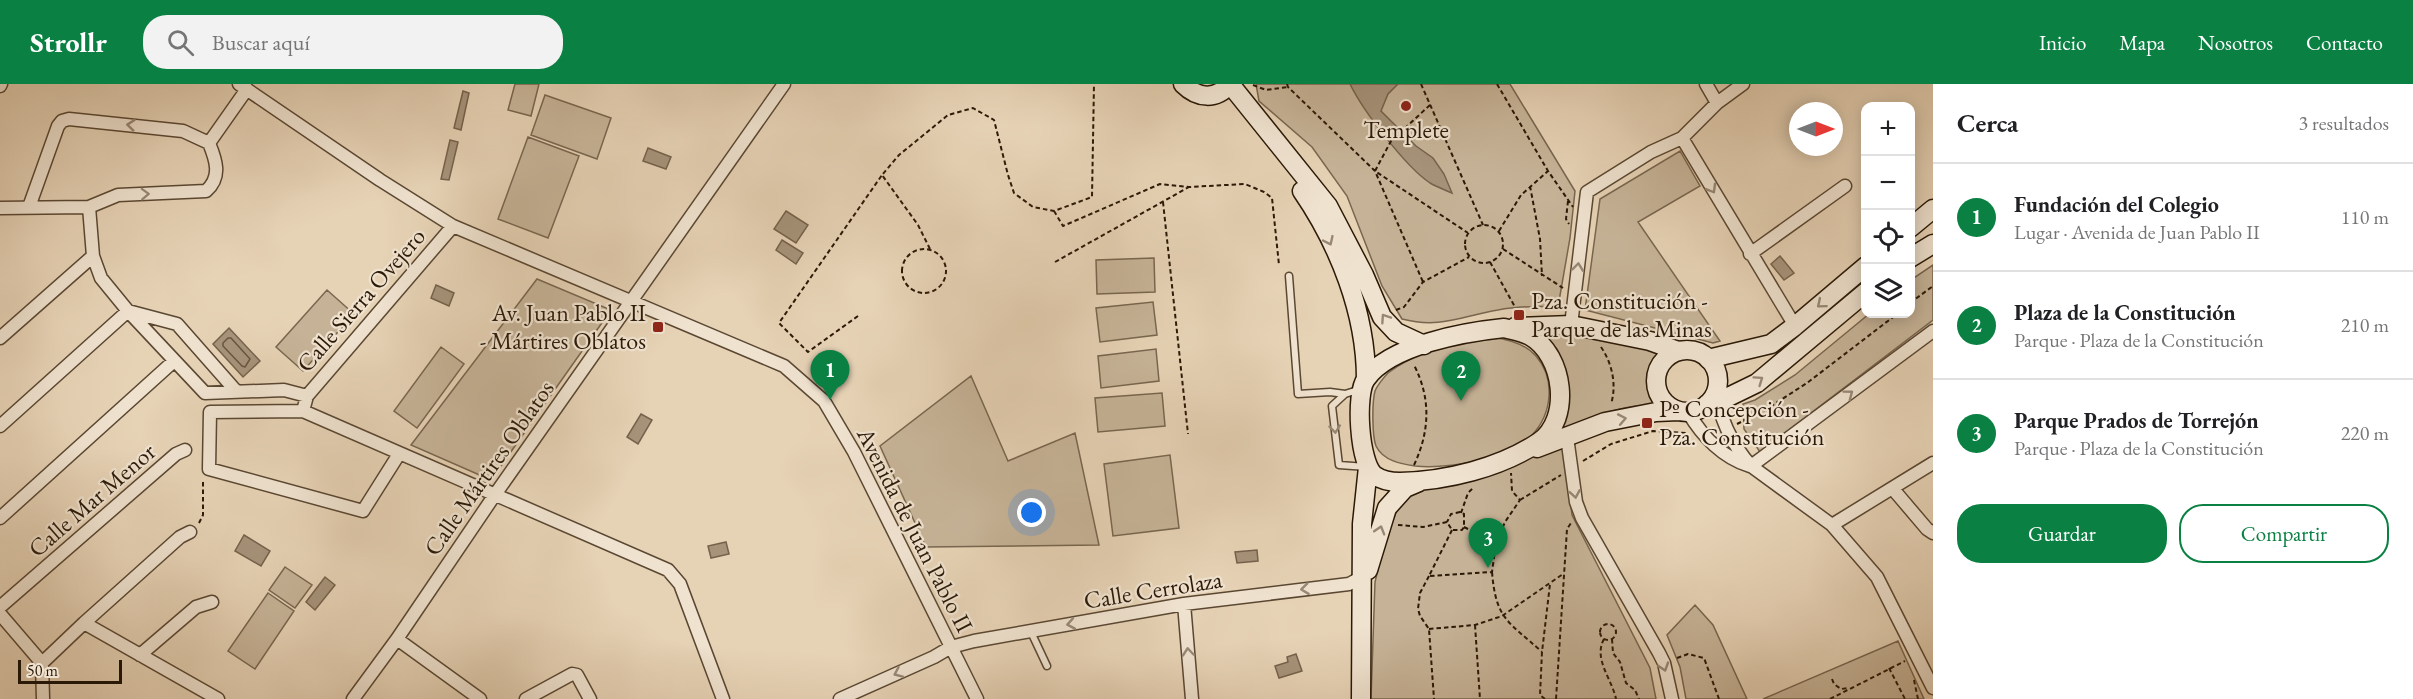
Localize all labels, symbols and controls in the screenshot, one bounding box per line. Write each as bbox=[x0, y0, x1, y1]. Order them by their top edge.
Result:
search box bbox=[143, 15, 563, 69]
text: Strollr bbox=[30, 24, 107, 60]
icon: search bbox=[164, 26, 197, 59]
text: Buscar aquí bbox=[212, 28, 310, 57]
text: Inicio bbox=[2039, 29, 2086, 56]
text: Mapa bbox=[2119, 29, 2165, 56]
text: Nosotros bbox=[2198, 29, 2273, 56]
text: Contacto bbox=[2306, 29, 2383, 56]
marker: Templete bbox=[1399, 99, 1413, 113]
north arrow bbox=[1789, 102, 1843, 156]
map controls bbox=[1861, 102, 1915, 318]
button: + bbox=[1861, 102, 1915, 156]
text: Cerca bbox=[1957, 106, 2018, 140]
text: 3 resultados bbox=[2298, 110, 2389, 136]
place label: Templete bbox=[1363, 114, 1449, 145]
one-way arrow bbox=[127, 119, 136, 132]
button: − bbox=[1861, 156, 1915, 210]
one-way arrow bbox=[1704, 183, 1716, 193]
one-way arrow bbox=[141, 187, 150, 200]
text: Fundación del Colegio bbox=[2014, 190, 2219, 219]
text: 1 bbox=[1971, 204, 1982, 230]
text: 110 m bbox=[2341, 204, 2389, 230]
button: locate bbox=[1861, 210, 1915, 264]
text: Lugar · Avenida de Juan Pablo II bbox=[2014, 219, 2260, 245]
street label: Calle Sierra Ovejero bbox=[289, 221, 432, 378]
one-way arrow bbox=[1322, 234, 1334, 245]
one-way arrow bbox=[1571, 262, 1583, 271]
button: layers bbox=[1861, 264, 1915, 318]
place label: Pza. Constitución - Parque de las Minas bbox=[1531, 285, 1712, 344]
place label: Av. Juan Pablo II - Mártires Oblatos bbox=[480, 297, 646, 356]
one-way arrow bbox=[1817, 297, 1828, 308]
text: Plaza de la Constitución bbox=[2014, 298, 2236, 327]
marker: Pza. Constitución - Parque de las Minas bbox=[1512, 308, 1526, 322]
text: 2 bbox=[1971, 312, 1982, 338]
text: 210 m bbox=[2341, 312, 2389, 338]
one-way arrow bbox=[1382, 314, 1393, 325]
marker: Av. Juan Pablo II - Mártires Oblatos bbox=[651, 320, 665, 334]
text: Parque · Plaza de la Constitución bbox=[2014, 327, 2264, 353]
pin: 1 bbox=[810, 350, 850, 400]
pin: 2 bbox=[1442, 352, 1480, 401]
street label: Calle Mártires Oblatos bbox=[416, 374, 561, 561]
one-way arrow bbox=[1753, 376, 1764, 387]
one-way arrow bbox=[1842, 390, 1853, 401]
place label: Pº Concepción - Pza. Constitución bbox=[1659, 393, 1825, 452]
text: Parque Prados de Torrejón bbox=[2014, 406, 2259, 435]
one-way arrow bbox=[1616, 413, 1626, 426]
marker: Pº Concepción - Pza. Constitución bbox=[1640, 416, 1654, 430]
text: 3 bbox=[1971, 420, 1982, 446]
text: 220 m bbox=[2341, 420, 2389, 446]
street label: Avenida de Juan Pablo II bbox=[850, 421, 981, 637]
one-way arrow bbox=[1328, 425, 1340, 434]
text: Parque · Plaza de la Constitución bbox=[2014, 435, 2264, 461]
street label: Calle Mar Menor bbox=[22, 436, 162, 563]
one-way arrow bbox=[1569, 490, 1581, 499]
your location bbox=[1017, 498, 1046, 527]
button: Guardar bbox=[1957, 504, 2167, 563]
button: Compartir bbox=[2179, 504, 2389, 563]
pin: 3 bbox=[1468, 518, 1508, 568]
one-way arrow bbox=[1373, 525, 1385, 536]
street label: Calle Cerrolaza bbox=[1081, 563, 1225, 616]
one-way arrow bbox=[1301, 582, 1310, 595]
one-way arrow bbox=[1066, 617, 1076, 630]
one-way arrow bbox=[1182, 647, 1195, 656]
scale bar bbox=[18, 657, 122, 684]
text: 50 m bbox=[27, 660, 58, 681]
one-way arrow bbox=[1657, 661, 1670, 672]
one-way arrow bbox=[894, 666, 905, 678]

